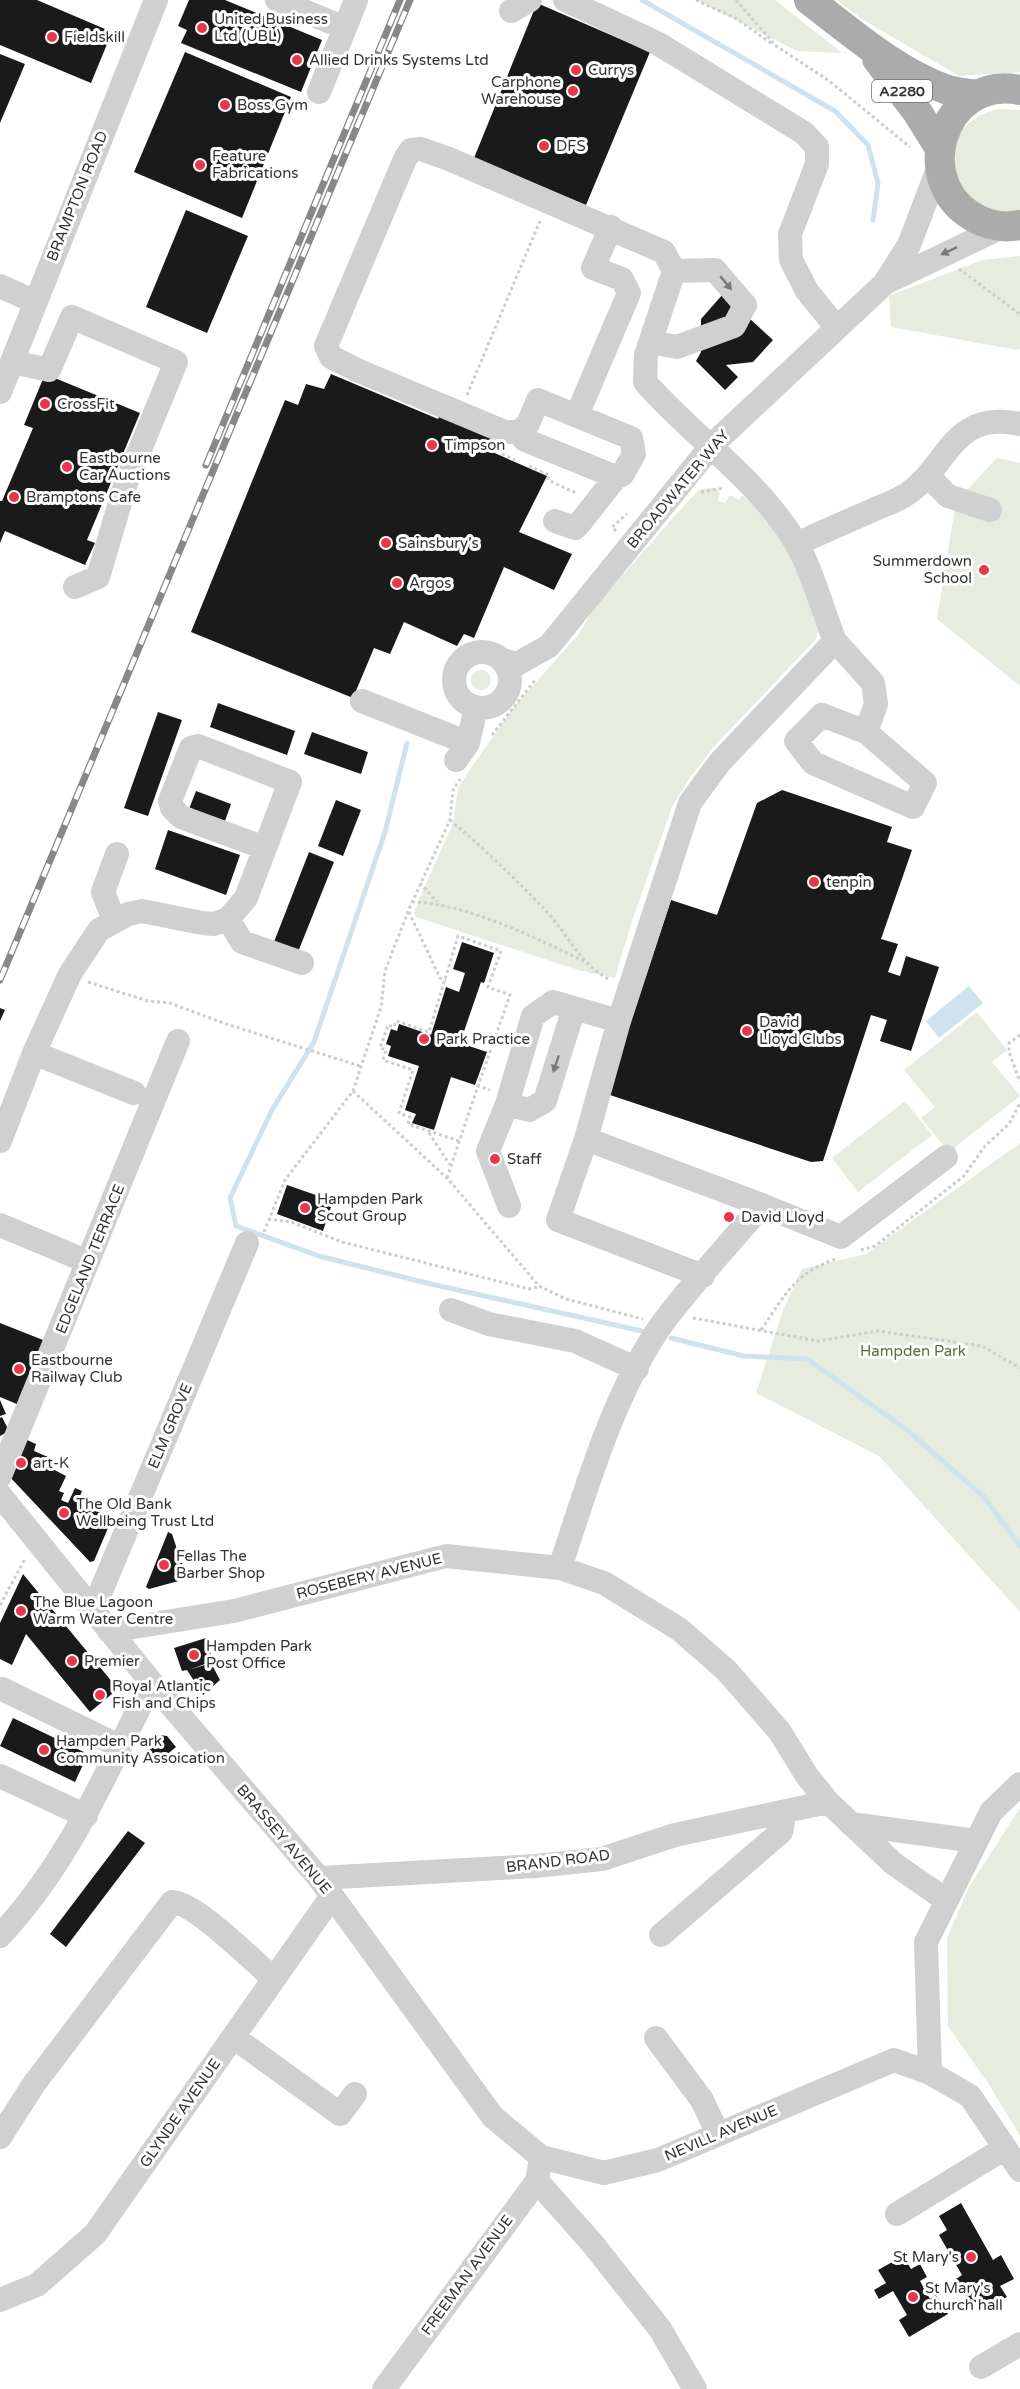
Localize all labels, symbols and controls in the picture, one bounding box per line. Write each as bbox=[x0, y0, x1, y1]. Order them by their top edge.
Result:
place label: United Business Ltd (UBL) bbox=[214, 10, 328, 45]
marker: United Business Ltd (UBL) bbox=[195, 21, 209, 35]
place label: Fieldskill bbox=[64, 28, 125, 46]
marker: Fieldskill bbox=[45, 30, 59, 44]
place label: Allied Drinks Systems Ltd bbox=[309, 51, 489, 69]
marker: Allied Drinks Systems Ltd bbox=[290, 53, 304, 67]
place label: Currys bbox=[588, 61, 634, 79]
marker: Currys bbox=[569, 63, 583, 77]
place label: Carphone Warehouse bbox=[481, 73, 561, 108]
road number: A2280 bbox=[872, 80, 932, 102]
marker: Carphone Warehouse bbox=[566, 84, 580, 98]
place label: Boss Gym bbox=[237, 96, 308, 114]
marker: Boss Gym bbox=[218, 98, 232, 112]
street label: BRAMPTON ROAD bbox=[43, 128, 111, 264]
place label: DFS bbox=[556, 137, 586, 155]
marker: DFS bbox=[537, 139, 551, 153]
place label: Feature Fabrications bbox=[212, 147, 299, 182]
marker: Feature Fabrications bbox=[193, 158, 207, 172]
one-way arrow bbox=[940, 246, 957, 255]
one-way arrow bbox=[720, 275, 733, 291]
place label: CrossFit bbox=[57, 395, 115, 413]
marker: CrossFit bbox=[38, 397, 52, 411]
street label: BROADWATER WAY bbox=[623, 426, 733, 552]
place label: Timpson bbox=[444, 436, 505, 454]
marker: Timpson bbox=[425, 438, 439, 452]
place label: Eastbourne Car Auctions bbox=[79, 449, 171, 484]
marker: Eastbourne Car Auctions bbox=[60, 460, 74, 474]
place label: Bramptons Cafe bbox=[26, 488, 141, 506]
marker: Bramptons Cafe bbox=[7, 490, 21, 504]
place label: Sainsbury's bbox=[398, 534, 479, 552]
marker: Sainsbury's bbox=[379, 536, 393, 550]
place label: Summerdown School bbox=[873, 552, 972, 587]
marker: Summerdown School bbox=[977, 563, 991, 577]
place label: Argos bbox=[409, 574, 451, 592]
marker: Argos bbox=[390, 576, 404, 590]
place label: tenpin bbox=[826, 873, 872, 891]
marker: tenpin bbox=[807, 875, 821, 889]
place label: David Lloyd Clubs bbox=[759, 1013, 842, 1048]
marker: David Lloyd Clubs bbox=[740, 1024, 754, 1038]
place label: Park Practice bbox=[436, 1030, 530, 1048]
marker: Park Practice bbox=[417, 1032, 431, 1046]
one-way arrow bbox=[551, 1055, 560, 1073]
place label: Staff bbox=[507, 1150, 542, 1168]
marker: Staff bbox=[488, 1152, 502, 1166]
street label: EDGELAND TERRACE bbox=[52, 1182, 128, 1336]
place label: Hampden Park Scout Group bbox=[317, 1190, 423, 1225]
marker: Hampden Park Scout Group bbox=[298, 1201, 312, 1215]
place label: David Lloyd bbox=[741, 1208, 824, 1226]
marker: David Lloyd bbox=[722, 1210, 736, 1224]
park label: Hampden Park bbox=[860, 1342, 966, 1360]
place label: Eastbourne Railway Club bbox=[31, 1351, 122, 1386]
marker: Eastbourne Railway Club bbox=[12, 1362, 26, 1376]
street label: ELM GROVE bbox=[144, 1381, 196, 1471]
place label: art-K bbox=[33, 1454, 69, 1472]
marker: art-K bbox=[14, 1456, 28, 1470]
place label: The Old Bank Wellbeing Trust Ltd bbox=[76, 1495, 214, 1530]
marker: The Old Bank Wellbeing Trust Ltd bbox=[57, 1506, 71, 1520]
place label: Fellas The Barber Shop bbox=[176, 1547, 265, 1582]
street label: ROSEBERY AVENUE bbox=[294, 1549, 444, 1603]
marker: Fellas The Barber Shop bbox=[157, 1558, 171, 1572]
place label: The Blue Lagoon Warm Water Centre bbox=[33, 1593, 173, 1628]
marker: The Blue Lagoon Warm Water Centre bbox=[14, 1604, 28, 1618]
place label: Hampden Park Post Office bbox=[206, 1637, 312, 1672]
marker: Hampden Park Post Office bbox=[187, 1648, 201, 1662]
place label: Premier bbox=[84, 1652, 140, 1670]
marker: Premier bbox=[65, 1654, 79, 1668]
place label: Royal Atlantic Fish and Chips bbox=[112, 1677, 216, 1712]
marker: Royal Atlantic Fish and Chips bbox=[93, 1688, 107, 1702]
place label: Hampden Park Community Assoication bbox=[56, 1732, 225, 1767]
marker: Hampden Park Community Assoication bbox=[37, 1743, 51, 1757]
street label: BRASSEY AVENUE bbox=[233, 1781, 335, 1897]
street label: BRAND ROAD bbox=[505, 1846, 611, 1876]
street label: GLYNDE AVENUE bbox=[136, 2055, 224, 2171]
street label: NEVILL AVENUE bbox=[662, 2101, 780, 2165]
street label: FREEMAN AVENUE bbox=[417, 2211, 517, 2339]
place label: St Mary's bbox=[893, 2248, 959, 2266]
marker: St Mary's bbox=[964, 2250, 978, 2264]
place label: St Mary's church hall bbox=[925, 2279, 1003, 2314]
marker: St Mary's church hall bbox=[906, 2290, 920, 2304]

